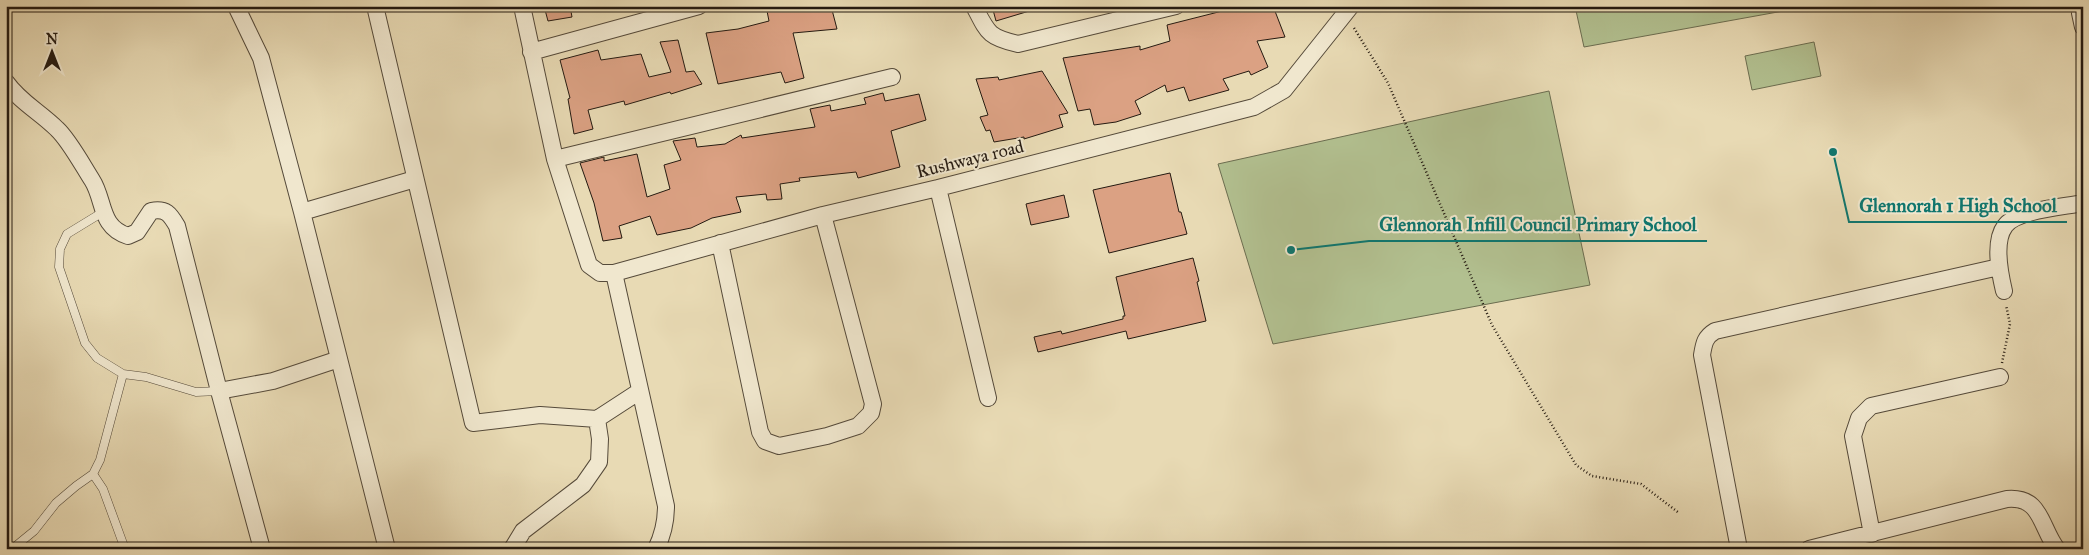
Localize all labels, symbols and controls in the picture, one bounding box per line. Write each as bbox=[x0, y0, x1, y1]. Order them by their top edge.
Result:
north arrow bbox=[28, 28, 78, 78]
text: N bbox=[46, 31, 58, 48]
street label: Rushwaya road bbox=[914, 135, 1026, 183]
callout: Glennorah 1 High School bbox=[1849, 188, 2067, 222]
text: Glennorah 1 High School bbox=[1859, 194, 2058, 218]
callout: Glennorah Infill Council Primary School bbox=[1369, 207, 1707, 241]
text: Glennorah Infill Council Primary School bbox=[1379, 213, 1698, 237]

